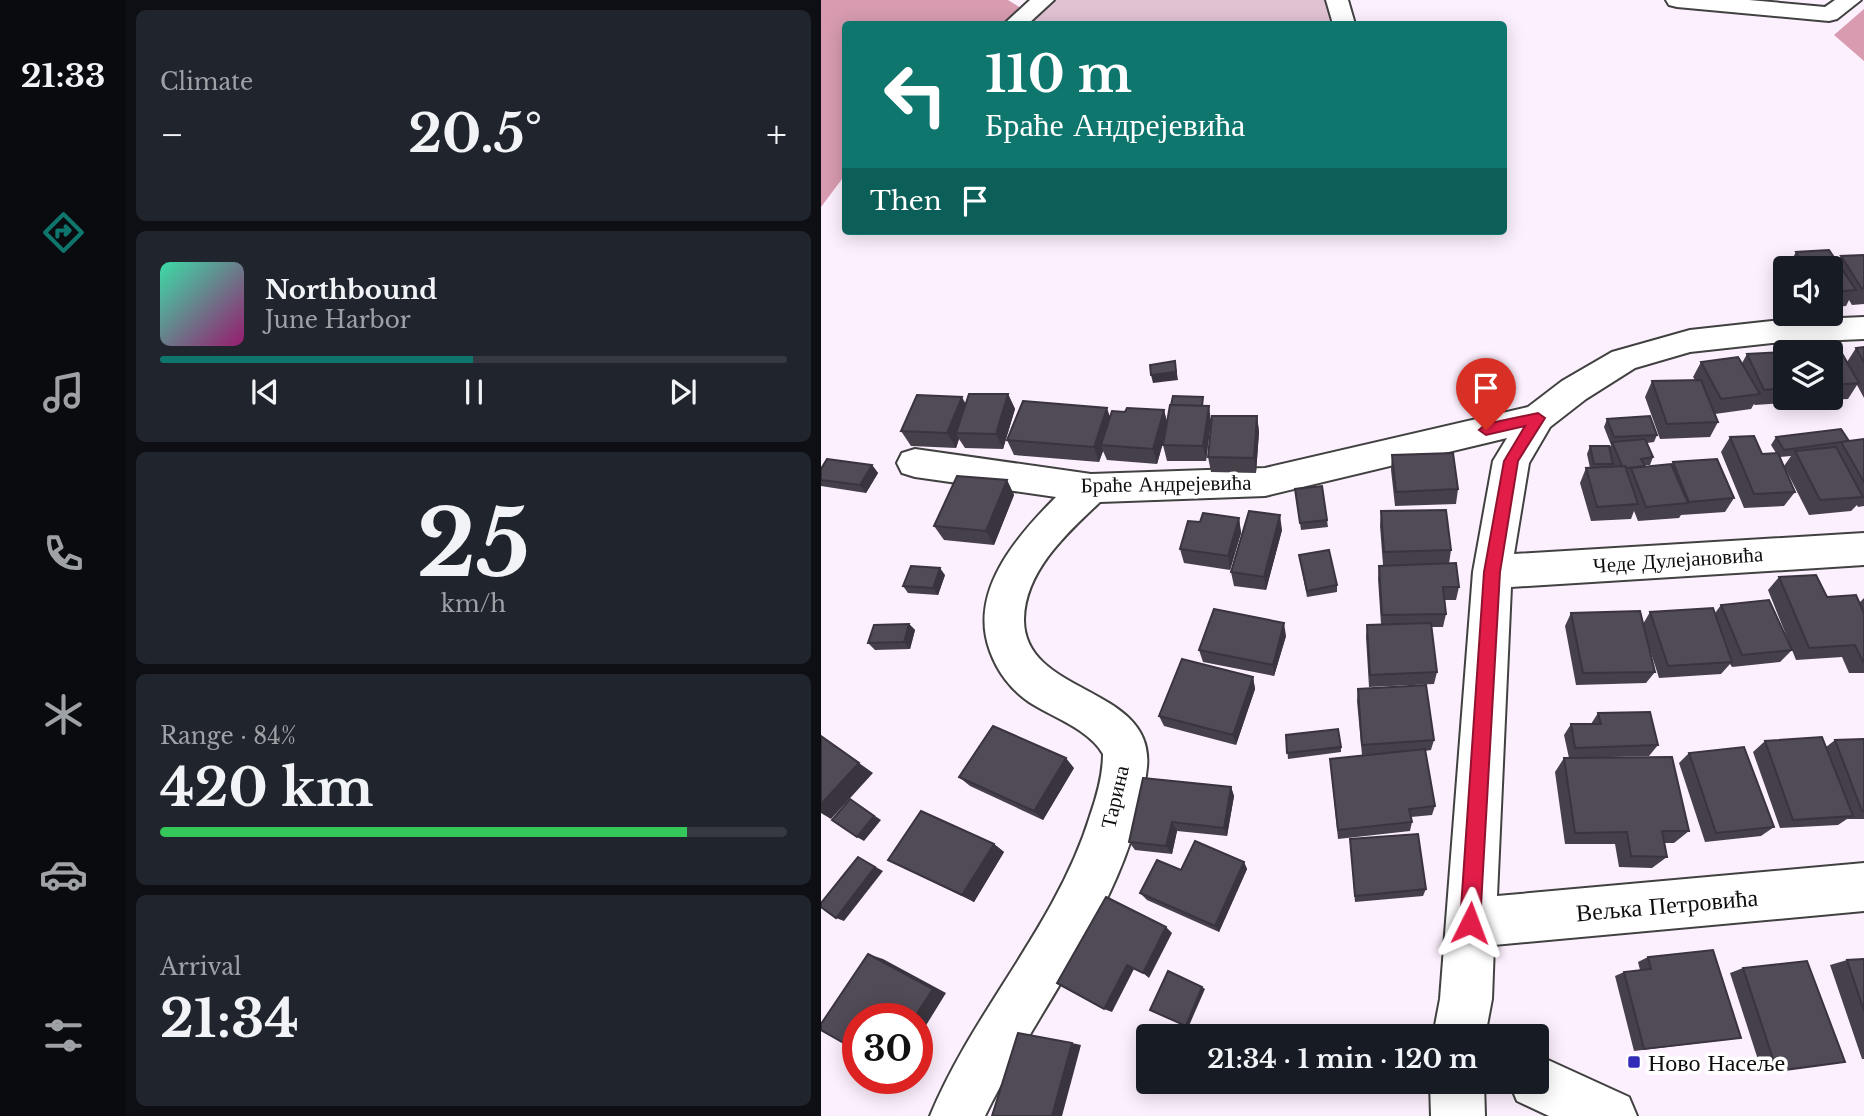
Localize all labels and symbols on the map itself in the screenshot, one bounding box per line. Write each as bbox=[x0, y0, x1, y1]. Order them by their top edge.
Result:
pin bbox=[1456, 358, 1516, 430]
street label: Браће Андрејевића bbox=[1080, 470, 1252, 498]
street label: Чеде Дулејановића bbox=[1592, 541, 1765, 579]
street label: Тарина bbox=[1095, 762, 1135, 831]
street label: Вељка Петровића bbox=[1575, 883, 1760, 927]
position arrow bbox=[1433, 886, 1507, 960]
speed limit sign: 30 bbox=[842, 1003, 933, 1094]
place label: Ново Насеље bbox=[1648, 1048, 1785, 1077]
marker: Ново Насеље bbox=[1626, 1054, 1642, 1070]

